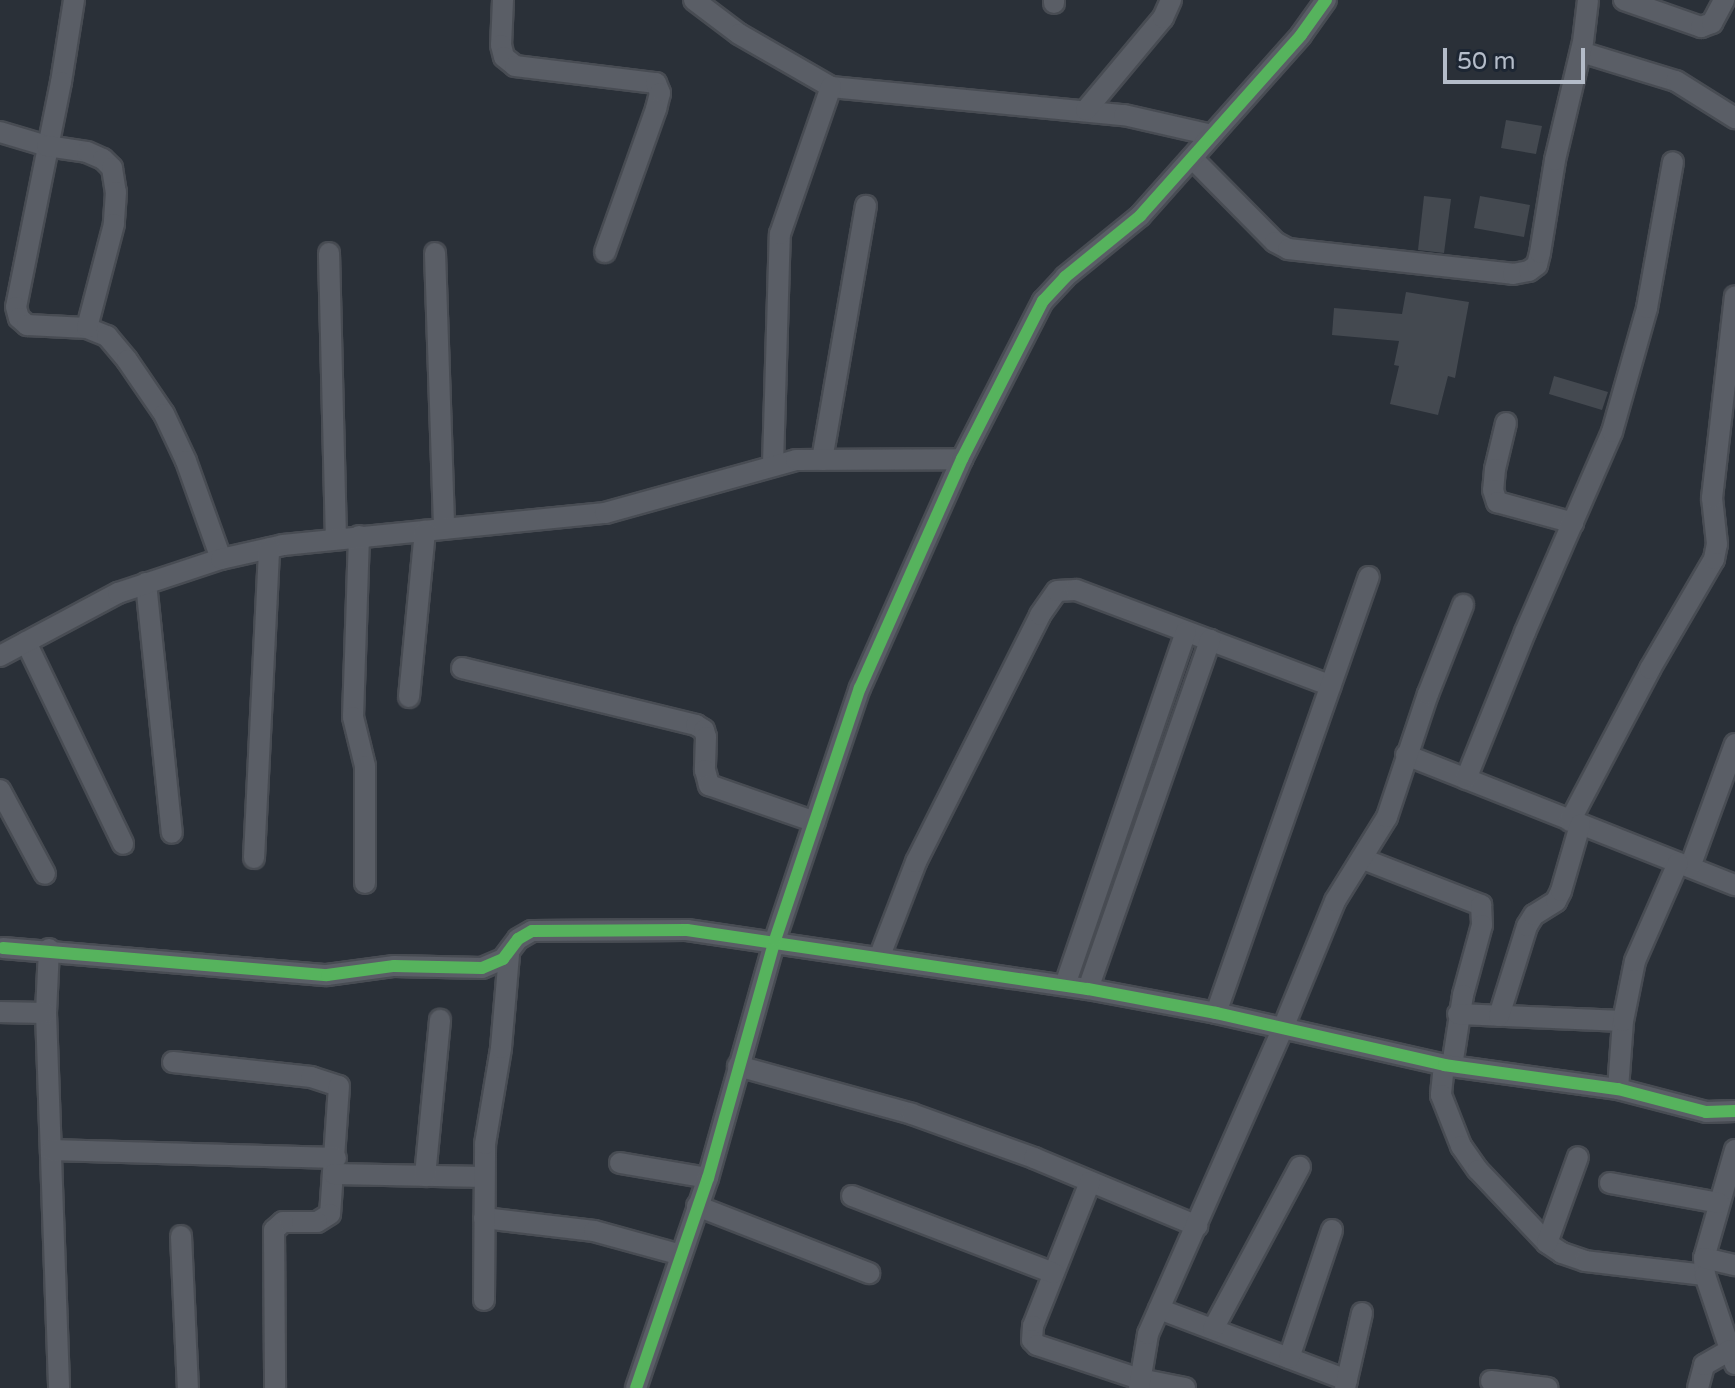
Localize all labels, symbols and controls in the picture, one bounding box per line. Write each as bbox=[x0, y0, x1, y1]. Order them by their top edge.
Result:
scale bar bbox=[1447, 32, 1589, 82]
text: 50 m bbox=[1457, 47, 1515, 76]

